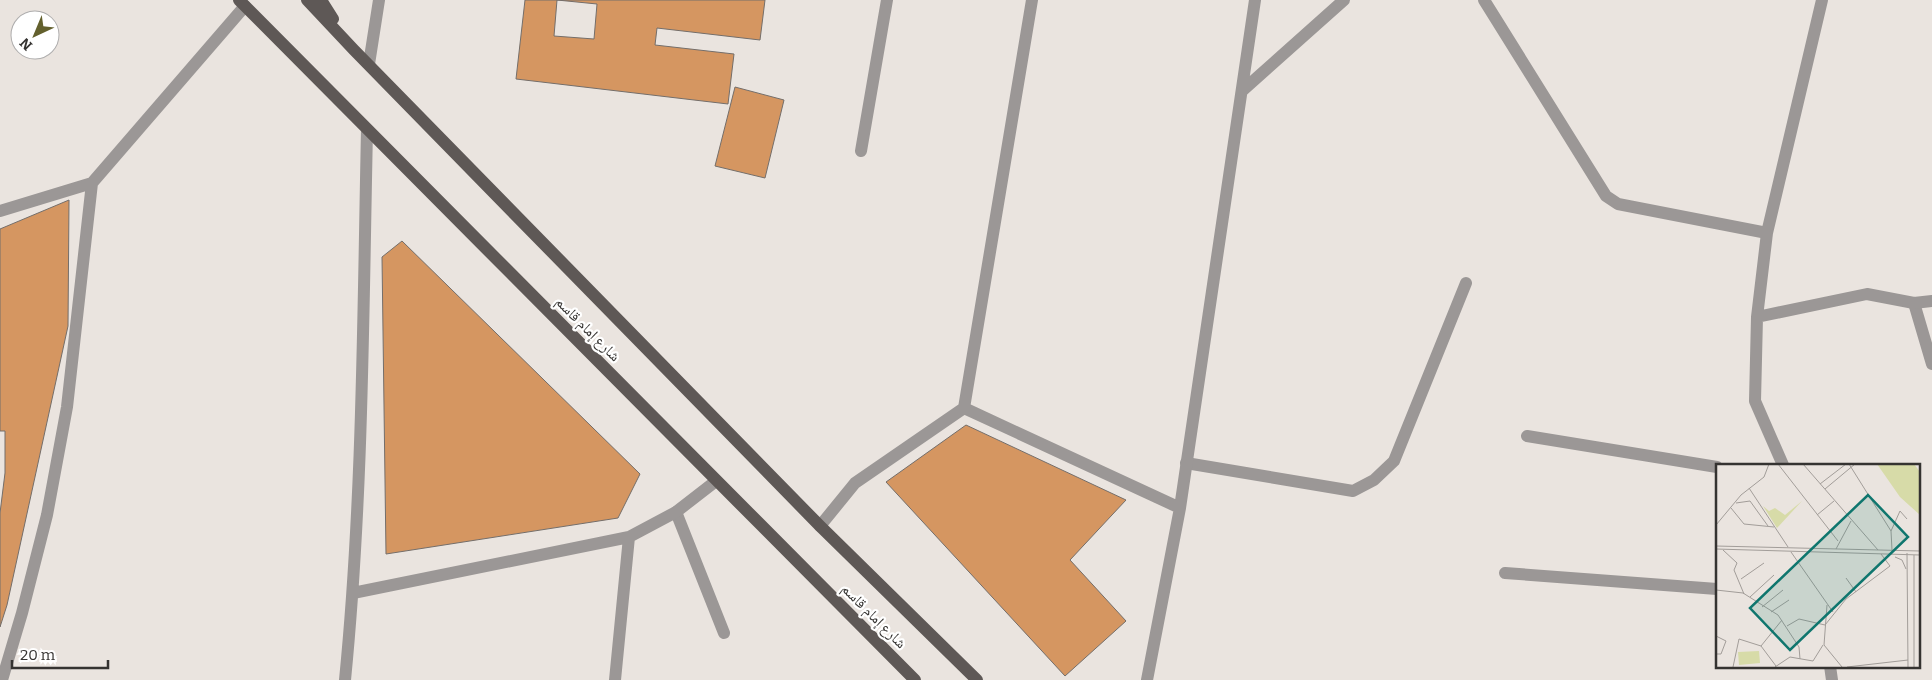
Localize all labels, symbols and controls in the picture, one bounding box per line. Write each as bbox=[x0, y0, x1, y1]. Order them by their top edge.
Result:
north arrow bbox=[10, 10, 60, 60]
text: N bbox=[16, 34, 36, 54]
street label: شارع إمام قاسم bbox=[551, 293, 624, 366]
inset map bbox=[1716, 464, 1920, 668]
street label: شارع إمام قاسم bbox=[837, 580, 910, 653]
scale bar bbox=[12, 638, 109, 670]
text: 20 m bbox=[20, 646, 56, 664]

